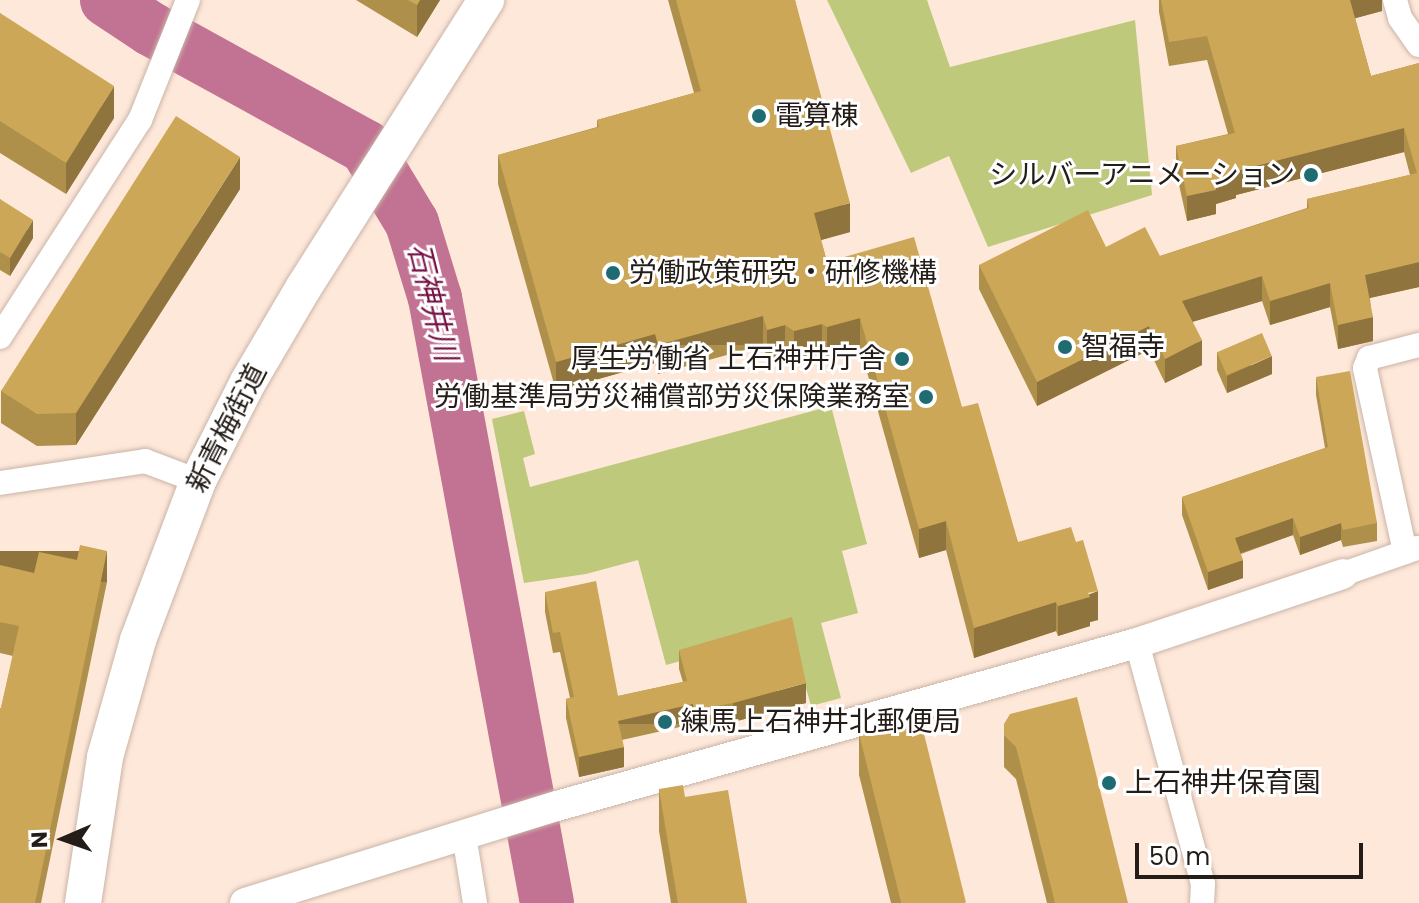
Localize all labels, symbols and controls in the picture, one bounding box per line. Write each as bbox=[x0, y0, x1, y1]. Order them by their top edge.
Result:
place label: 電算棟 bbox=[775, 99, 859, 133]
marker: 電算棟 bbox=[750, 107, 768, 125]
place label: シルバーアニメーション bbox=[987, 158, 1295, 192]
marker: シルバーアニメーション bbox=[1302, 166, 1320, 184]
water label: 石神井川 bbox=[400, 239, 464, 365]
place label: 労働政策研究・研修機構 bbox=[629, 256, 937, 290]
marker: 労働政策研究・研修機構 bbox=[604, 264, 622, 282]
place label: 智福寺 bbox=[1081, 330, 1165, 364]
marker: 智福寺 bbox=[1056, 338, 1074, 356]
place label: 厚生労働省 上石神井庁舎 bbox=[571, 342, 886, 376]
marker: 厚生労働省 上石神井庁舎 bbox=[893, 350, 911, 368]
street label: 新青梅街道 bbox=[180, 358, 274, 498]
place label: 労働基準局労災補償部労災保険業務室 bbox=[434, 380, 910, 414]
marker: 労働基準局労災補償部労災保険業務室 bbox=[917, 388, 935, 406]
place label: 練馬上石神井北郵便局 bbox=[681, 705, 961, 739]
marker: 練馬上石神井北郵便局 bbox=[656, 713, 674, 731]
place label: 上石神井保育園 bbox=[1125, 766, 1321, 800]
marker: 上石神井保育園 bbox=[1100, 774, 1118, 792]
north arrow bbox=[24, 799, 104, 879]
scale bar bbox=[1139, 827, 1367, 877]
text: N bbox=[24, 831, 55, 849]
text: 50 m bbox=[1149, 840, 1210, 873]

